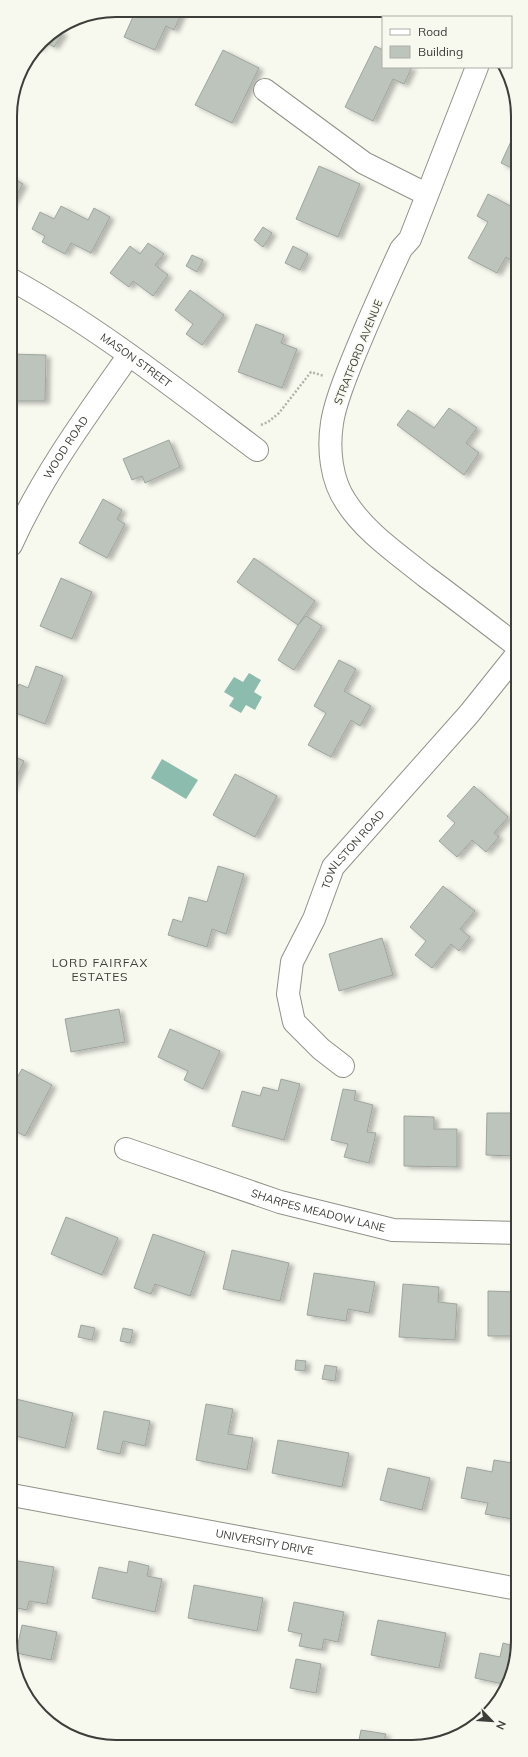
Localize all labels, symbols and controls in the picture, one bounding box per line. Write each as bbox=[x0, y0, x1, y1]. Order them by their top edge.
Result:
legend bbox=[382, 16, 512, 68]
text: Road bbox=[418, 24, 447, 39]
text: Building bbox=[418, 44, 463, 59]
street label: STRATFORD AVENUE bbox=[330, 297, 386, 407]
street label: MASON STREET bbox=[98, 330, 175, 391]
street label: WOOD ROAD bbox=[40, 413, 91, 482]
street label: TOWLSTON ROAD bbox=[318, 807, 387, 891]
district label: LORD FAIRFAX ESTATES bbox=[52, 955, 148, 984]
street label: SHARPES MEADOW LANE bbox=[249, 1186, 387, 1235]
street label: UNIVERSITY DRIVE bbox=[214, 1526, 315, 1558]
north arrow bbox=[472, 1701, 512, 1741]
text: N bbox=[493, 1719, 509, 1732]

